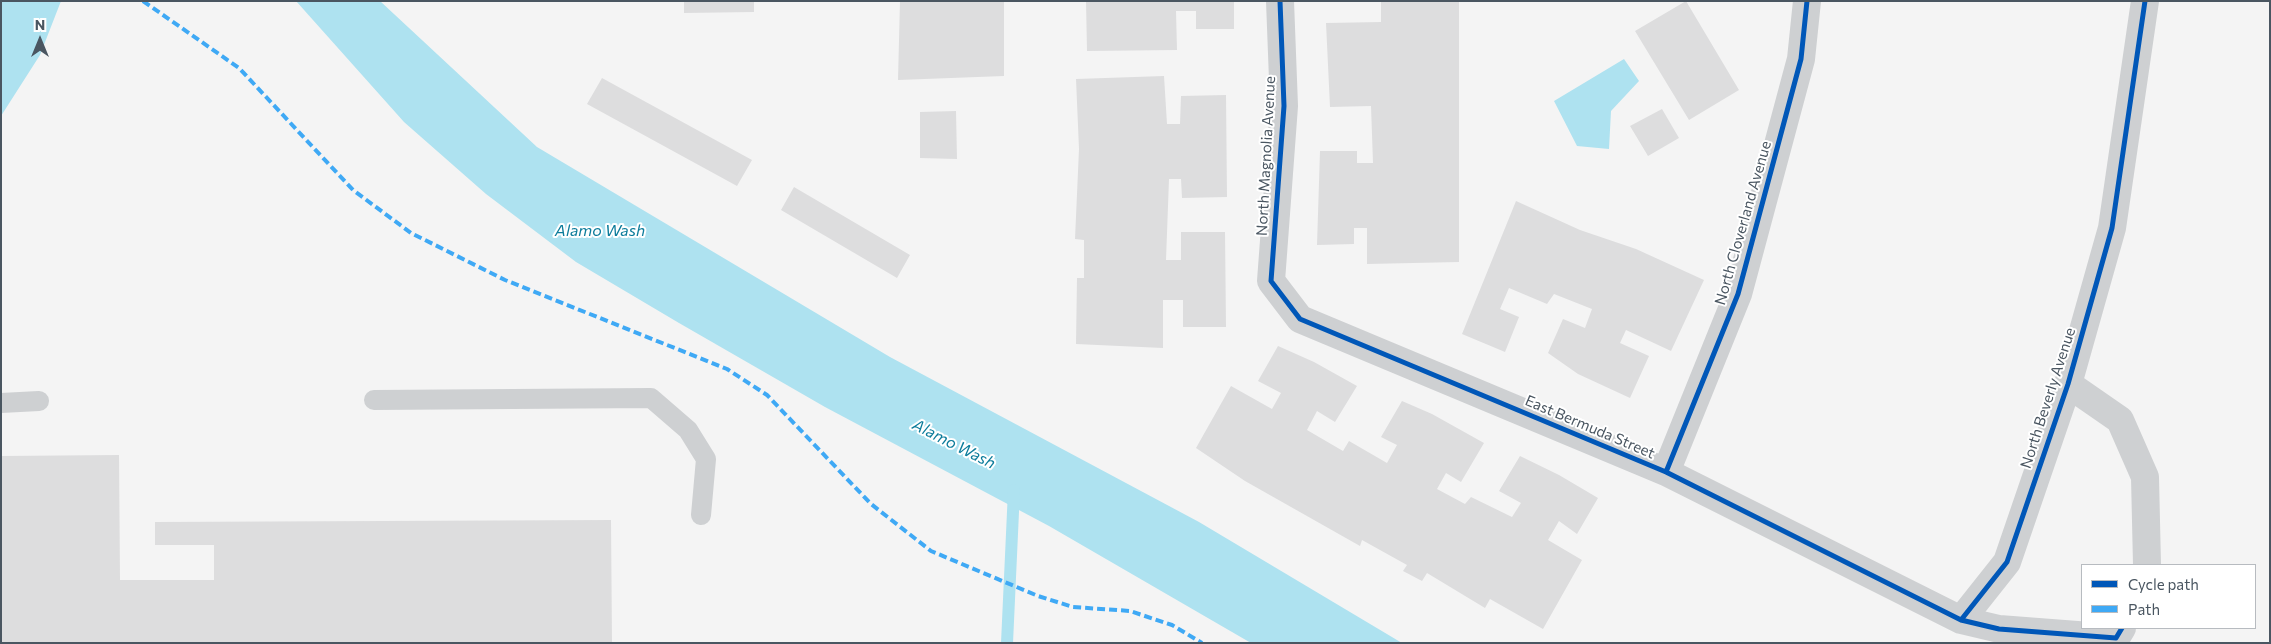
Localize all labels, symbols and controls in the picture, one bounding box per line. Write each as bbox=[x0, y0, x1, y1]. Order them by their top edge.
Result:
north arrow bbox=[15, 15, 65, 65]
text: N bbox=[35, 16, 45, 33]
street label: North Magnolia Avenue bbox=[1253, 76, 1279, 236]
street label: North Cloverland Avenue bbox=[1711, 139, 1775, 307]
water label: Alamo Wash bbox=[555, 221, 645, 241]
street label: North Beverly Avenue bbox=[2017, 325, 2079, 471]
street label: East Bermuda Street bbox=[1522, 391, 1658, 463]
water label: Alamo Wash bbox=[909, 415, 999, 473]
legend bbox=[2081, 564, 2256, 629]
text: Cycle path bbox=[2128, 575, 2199, 593]
text: Path bbox=[2128, 600, 2160, 618]

